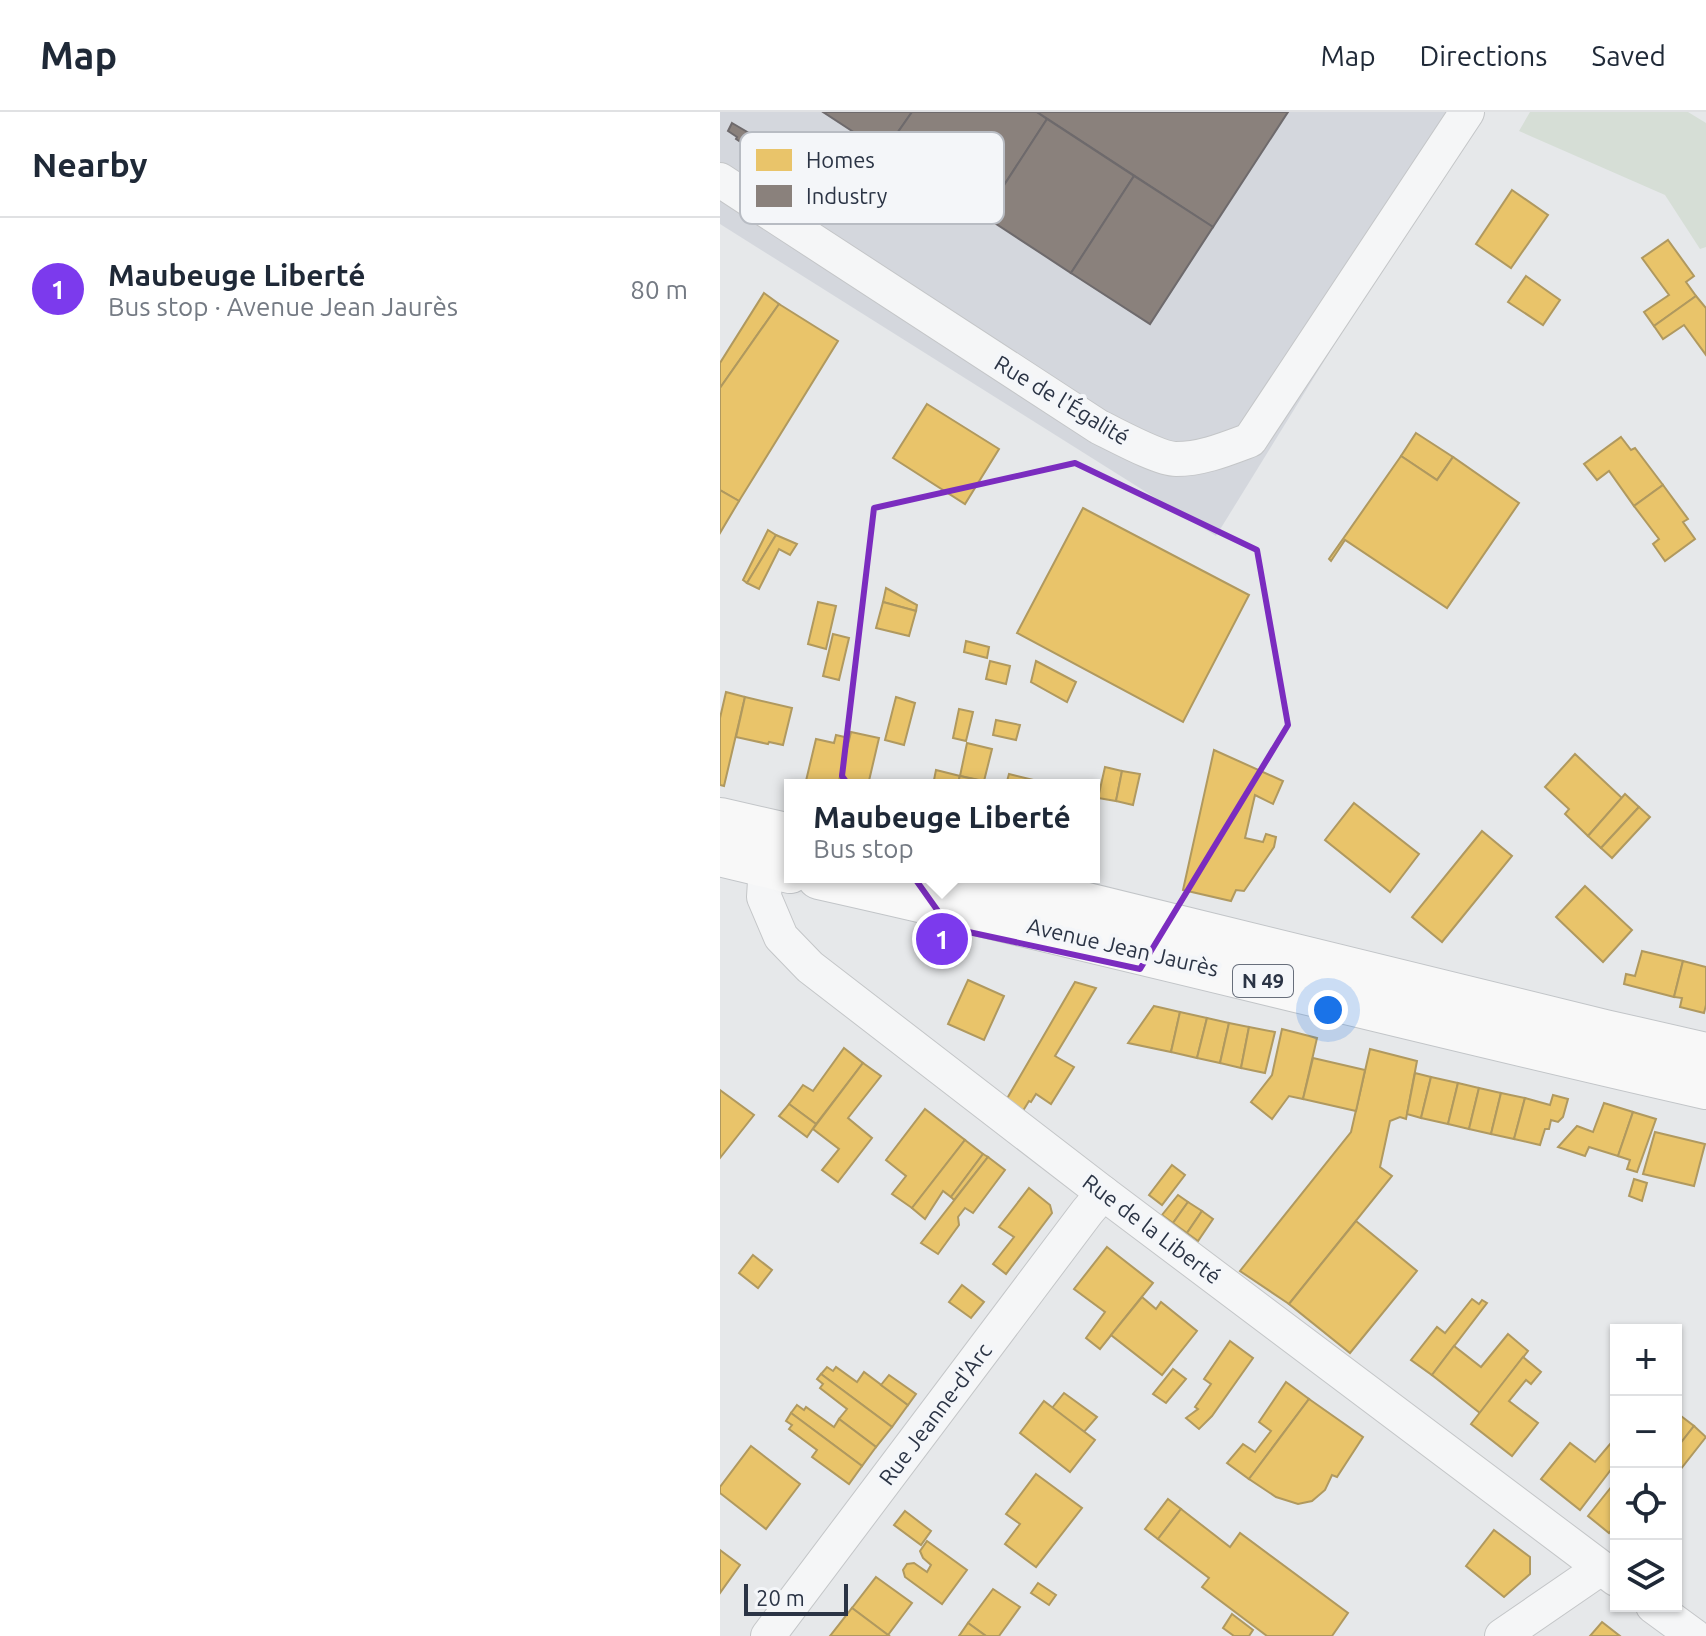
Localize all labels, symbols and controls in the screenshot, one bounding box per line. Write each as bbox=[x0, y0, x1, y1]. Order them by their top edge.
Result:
text: Map bbox=[40, 34, 117, 76]
text: Map bbox=[1320, 40, 1376, 71]
text: Directions bbox=[1420, 40, 1547, 71]
text: Saved bbox=[1591, 40, 1666, 71]
legend bbox=[740, 132, 1004, 224]
text: Nearby bbox=[32, 145, 147, 183]
text: Homes bbox=[806, 147, 875, 172]
text: Industry bbox=[806, 183, 888, 208]
text: Maubeuge Liberté bbox=[108, 258, 366, 292]
text: 1 bbox=[51, 275, 65, 304]
text: 80 m bbox=[630, 275, 688, 304]
text: Bus stop · Avenue Jean Jaurès bbox=[108, 292, 458, 321]
street label: Rue de l'Égalité bbox=[990, 349, 1135, 450]
popup bbox=[784, 779, 1100, 883]
text: Maubeuge Liberté bbox=[813, 800, 1071, 834]
text: Bus stop bbox=[813, 834, 914, 863]
pin: 1 bbox=[916, 909, 968, 969]
street label: Avenue Jean Jaurès bbox=[1025, 912, 1221, 981]
road number: N 49 bbox=[1233, 965, 1293, 997]
your location bbox=[1308, 990, 1348, 1030]
street label: Rue de la Liberté bbox=[1078, 1169, 1226, 1289]
map controls bbox=[1610, 1324, 1682, 1612]
button: + bbox=[1610, 1324, 1682, 1396]
street label: Rue Jeanne-d'Arc bbox=[873, 1338, 996, 1489]
button: − bbox=[1610, 1396, 1682, 1468]
button: locate bbox=[1610, 1468, 1682, 1540]
button: layers bbox=[1610, 1540, 1682, 1612]
scale bar bbox=[744, 1580, 848, 1616]
text: 20 m bbox=[756, 1585, 805, 1610]

